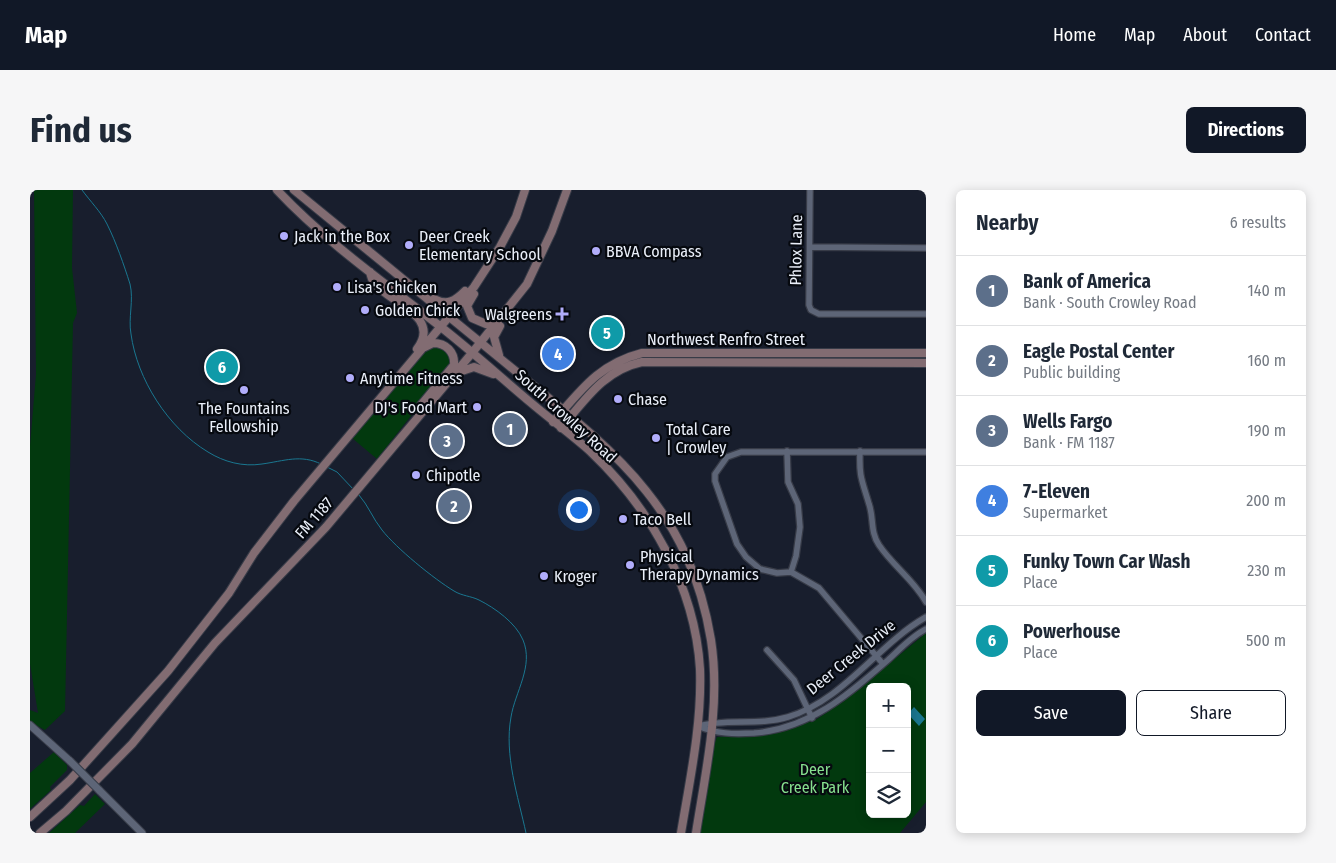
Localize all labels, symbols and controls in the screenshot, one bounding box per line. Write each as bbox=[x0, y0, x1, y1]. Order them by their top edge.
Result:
text: Map bbox=[25, 21, 67, 49]
text: Home bbox=[1053, 24, 1096, 46]
text: Map bbox=[1124, 24, 1155, 46]
text: About bbox=[1183, 24, 1227, 46]
text: Contact bbox=[1255, 24, 1311, 46]
button: Directions bbox=[1186, 107, 1306, 153]
text: Find us bbox=[30, 109, 132, 151]
text: Nearby bbox=[976, 210, 1038, 236]
text: 6 results bbox=[1230, 213, 1286, 232]
street label: Phlox Lane bbox=[786, 214, 806, 286]
place label: Jack in the Box bbox=[294, 227, 390, 246]
place label: Deer Creek Elementary School bbox=[419, 227, 541, 264]
marker: Jack in the Box bbox=[278, 230, 290, 242]
marker: Deer Creek Elementary School bbox=[403, 239, 415, 251]
place label: BBVA Compass bbox=[606, 242, 702, 261]
marker: BBVA Compass bbox=[590, 245, 602, 257]
text: Bank of America bbox=[1023, 270, 1151, 293]
place label: Lisa's Chicken bbox=[347, 278, 437, 297]
marker: Lisa's Chicken bbox=[331, 281, 343, 293]
text: 1 bbox=[989, 281, 995, 300]
text: 140 m bbox=[1248, 281, 1286, 300]
text: Bank · South Crowley Road bbox=[1023, 293, 1197, 312]
place label: Golden Chick bbox=[375, 301, 461, 320]
marker: Golden Chick bbox=[359, 304, 371, 316]
place label: Walgreens bbox=[485, 305, 552, 324]
marker: Walgreens bbox=[556, 308, 568, 320]
pin: 5 bbox=[591, 314, 623, 352]
street label: Northwest Renfro Street bbox=[647, 330, 806, 349]
pin: 4 bbox=[542, 335, 574, 373]
text: Eagle Postal Center bbox=[1023, 340, 1174, 363]
pin: 6 bbox=[206, 348, 238, 386]
text: 2 bbox=[988, 351, 996, 370]
text: 160 m bbox=[1247, 351, 1286, 370]
text: Public building bbox=[1023, 363, 1120, 382]
street label: South Crowley Road bbox=[511, 365, 621, 467]
place label: Anytime Fitness bbox=[360, 369, 463, 388]
marker: Anytime Fitness bbox=[344, 372, 356, 384]
marker: The Fountains Fellowship bbox=[238, 384, 250, 396]
place label: Chase bbox=[628, 390, 667, 409]
marker: Chase bbox=[612, 393, 624, 405]
place label: DJ's Food Mart bbox=[374, 398, 468, 417]
place label: The Fountains Fellowship bbox=[198, 399, 290, 436]
marker: DJ's Food Mart bbox=[471, 401, 483, 413]
pin: 1 bbox=[494, 410, 526, 448]
text: Wells Fargo bbox=[1023, 410, 1112, 433]
place label: Total Care | Crowley bbox=[666, 420, 731, 457]
text: 3 bbox=[988, 421, 996, 440]
text: 190 m bbox=[1248, 421, 1286, 440]
pin: 3 bbox=[431, 422, 463, 460]
marker: Total Care | Crowley bbox=[650, 432, 662, 444]
text: Bank · FM 1187 bbox=[1023, 433, 1115, 452]
place label: Chipotle bbox=[426, 466, 481, 485]
marker: Chipotle bbox=[410, 469, 422, 481]
text: 7-Eleven bbox=[1023, 480, 1090, 503]
pin: 2 bbox=[438, 487, 470, 525]
text: 4 bbox=[988, 491, 996, 510]
text: 200 m bbox=[1246, 491, 1286, 510]
street label: FM 1187 bbox=[291, 493, 337, 542]
your location bbox=[566, 497, 592, 523]
text: Supermarket bbox=[1023, 503, 1107, 522]
place label: Taco Bell bbox=[633, 510, 691, 529]
marker: Taco Bell bbox=[617, 513, 629, 525]
place label: Physical Therapy Dynamics bbox=[640, 547, 759, 584]
text: Funky Town Car Wash bbox=[1023, 550, 1190, 573]
marker: Physical Therapy Dynamics bbox=[624, 559, 636, 571]
text: 5 bbox=[988, 561, 996, 580]
text: 230 m bbox=[1247, 561, 1286, 580]
place label: Kroger bbox=[554, 567, 597, 586]
marker: Kroger bbox=[538, 570, 550, 582]
text: Place bbox=[1023, 573, 1058, 592]
street label: Deer Creek Drive bbox=[803, 615, 899, 698]
text: Powerhouse bbox=[1023, 620, 1120, 643]
text: 6 bbox=[988, 631, 996, 650]
text: 500 m bbox=[1246, 631, 1286, 650]
text: Place bbox=[1023, 643, 1058, 662]
map controls bbox=[866, 683, 911, 818]
button: + bbox=[866, 683, 911, 728]
button: Save bbox=[976, 690, 1126, 736]
button: Share bbox=[1136, 690, 1286, 736]
button: − bbox=[866, 728, 911, 773]
park label: Deer Creek Park bbox=[781, 760, 850, 797]
button: layers bbox=[866, 773, 911, 818]

